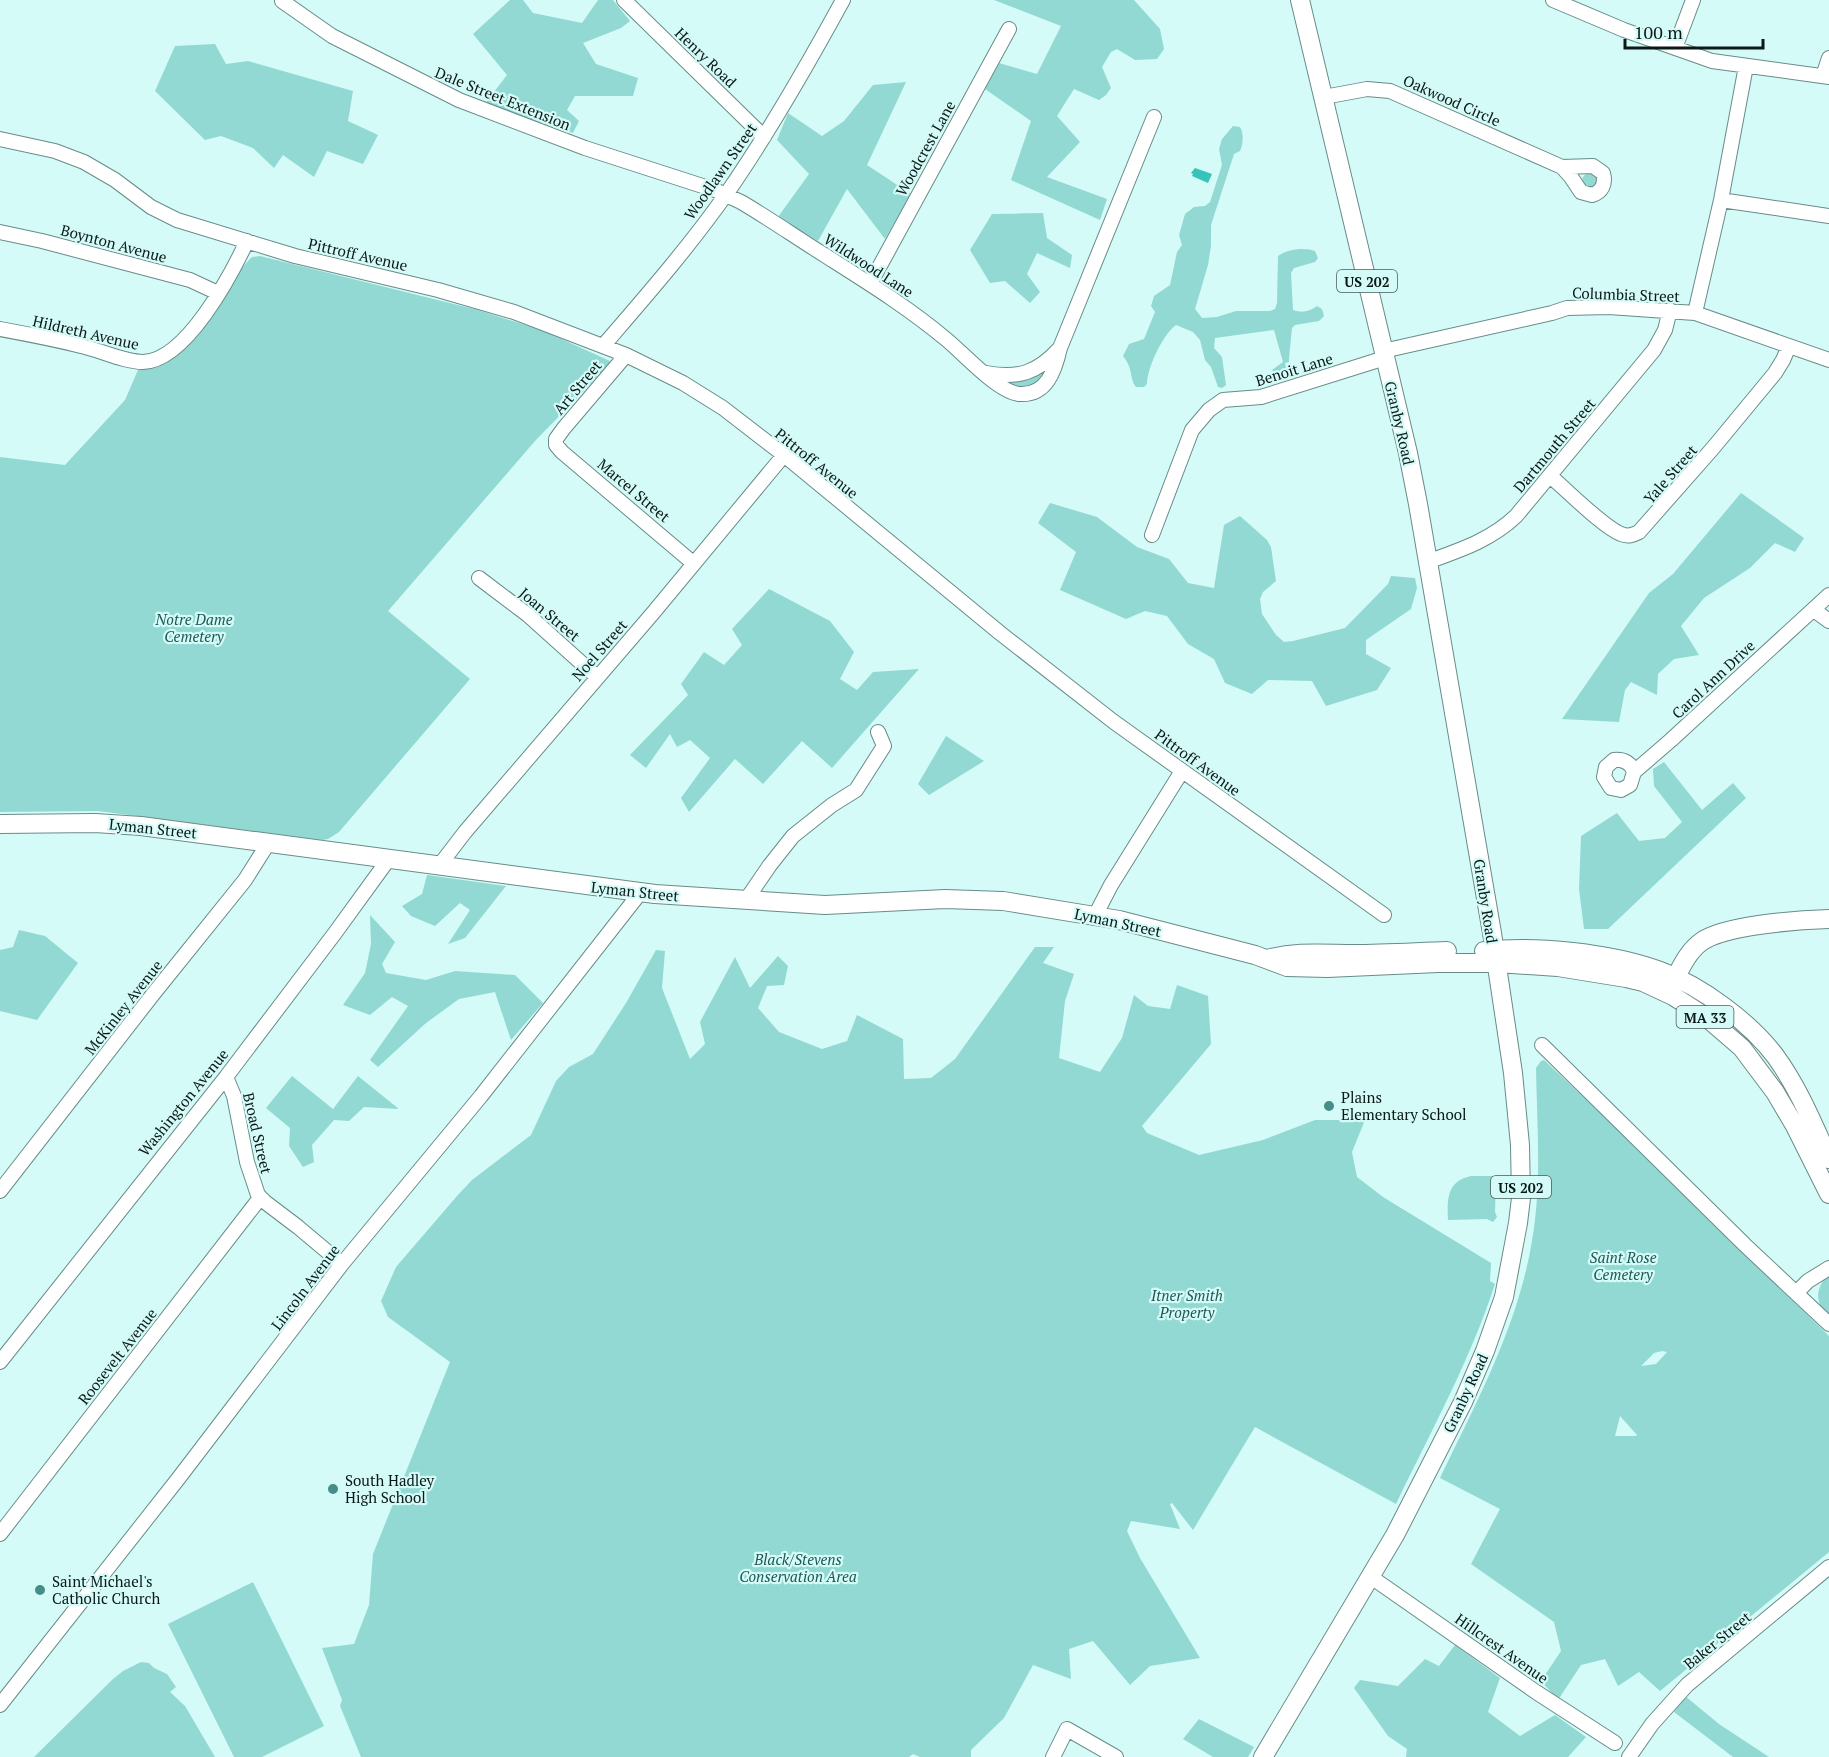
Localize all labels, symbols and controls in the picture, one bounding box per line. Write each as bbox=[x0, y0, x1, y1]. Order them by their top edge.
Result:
scale bar bbox=[1625, 12, 1763, 50]
text: 100 m bbox=[1634, 20, 1683, 44]
street label: Henry Road bbox=[671, 23, 741, 91]
street label: Dale Street Extension bbox=[432, 62, 574, 134]
street label: Oakwood Circle bbox=[1400, 70, 1504, 130]
street label: Woodcrest Lane bbox=[891, 97, 959, 199]
street label: Woodlawn Street bbox=[679, 118, 761, 223]
street label: Boynton Avenue bbox=[59, 219, 169, 267]
street label: Wildwood Lane bbox=[820, 229, 918, 301]
street label: Pittroff Avenue bbox=[306, 233, 410, 275]
road number: US 202 bbox=[1337, 270, 1397, 292]
street label: Columbia Street bbox=[1572, 282, 1681, 306]
street label: Hildreth Avenue bbox=[31, 310, 141, 354]
street label: Benoit Lane bbox=[1253, 348, 1335, 390]
street label: Art Street bbox=[548, 355, 606, 418]
street label: Granby Road bbox=[1381, 379, 1419, 467]
street label: Dartmouth Street bbox=[1509, 393, 1600, 496]
street label: Pittroff Avenue bbox=[771, 423, 863, 503]
street label: Yale Street bbox=[1639, 440, 1701, 508]
street label: Marcel Street bbox=[594, 454, 675, 526]
street label: Joan Street bbox=[515, 583, 585, 646]
park label: Notre Dame Cemetery bbox=[154, 609, 233, 646]
street label: Noel Street bbox=[567, 615, 631, 685]
street label: Carol Ann Drive bbox=[1667, 635, 1759, 723]
street label: Pittroff Avenue bbox=[1151, 724, 1245, 800]
street label: Lyman Street bbox=[108, 813, 198, 843]
street label: Granby Road bbox=[1469, 857, 1503, 945]
street label: Lyman Street bbox=[590, 876, 680, 906]
street label: Lyman Street bbox=[1073, 903, 1164, 941]
street label: McKinley Avenue bbox=[80, 956, 166, 1058]
road number: MA 33 bbox=[1676, 1006, 1734, 1028]
street label: Washington Avenue bbox=[134, 1044, 232, 1160]
place label: Plains Elementary School bbox=[1341, 1087, 1467, 1124]
street label: Broad Street bbox=[239, 1090, 277, 1176]
marker: Plains Elementary School bbox=[1322, 1099, 1336, 1113]
road number: US 202 bbox=[1491, 1176, 1551, 1198]
street label: Lincoln Avenue bbox=[266, 1240, 344, 1334]
park label: Saint Rose Cemetery bbox=[1590, 1247, 1657, 1284]
park label: Itner Smith Property bbox=[1150, 1285, 1223, 1322]
street label: Roosevelt Avenue bbox=[73, 1304, 161, 1408]
street label: Granby Road bbox=[1438, 1350, 1492, 1436]
place label: South Hadley High School bbox=[345, 1470, 435, 1507]
marker: South Hadley High School bbox=[326, 1482, 340, 1496]
park label: Black/Stevens Conservation Area bbox=[739, 1549, 857, 1586]
place label: Saint Michael's Catholic Church bbox=[52, 1571, 160, 1608]
marker: Saint Michael's Catholic Church bbox=[33, 1583, 47, 1597]
street label: Baker Street bbox=[1679, 1606, 1755, 1673]
street label: Hillcrest Avenue bbox=[1451, 1608, 1553, 1688]

